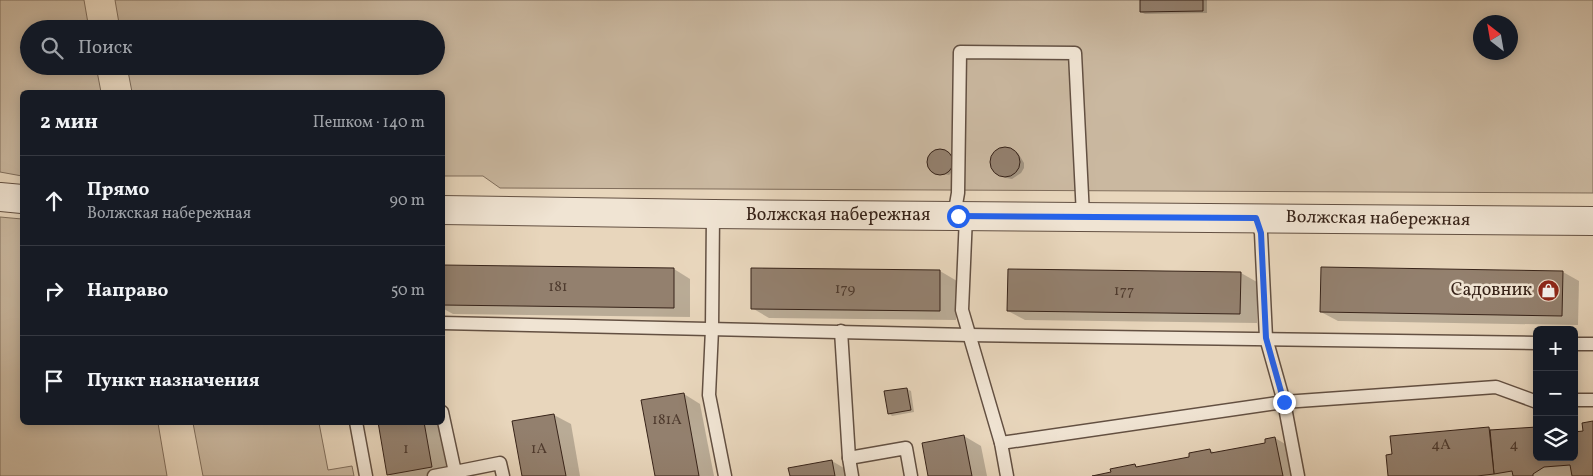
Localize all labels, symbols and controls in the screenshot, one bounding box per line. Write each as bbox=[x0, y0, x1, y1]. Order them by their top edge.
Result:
north arrow bbox=[1473, 15, 1518, 60]
search box bbox=[20, 20, 445, 75]
icon: search bbox=[38, 34, 66, 62]
text: Поиск bbox=[78, 35, 132, 61]
text: 2 мин bbox=[40, 108, 98, 137]
text: Пешком · 140 m bbox=[313, 112, 425, 134]
text: Прямо bbox=[87, 177, 149, 203]
icon: ahead bbox=[40, 187, 68, 215]
text: 90 m bbox=[389, 190, 425, 212]
text: Волжская набережная bbox=[87, 203, 251, 225]
street label: Волжская набережная bbox=[746, 203, 930, 228]
route start bbox=[947, 205, 970, 228]
street label: Волжская набережная bbox=[1285, 205, 1471, 233]
icon: right bbox=[40, 277, 68, 305]
house number: 181 bbox=[548, 277, 568, 298]
text: Направо bbox=[87, 278, 169, 304]
place label: Садовник bbox=[1451, 278, 1532, 303]
shop icon: Садовник bbox=[1536, 278, 1560, 302]
house number: 179 bbox=[835, 279, 856, 300]
text: 50 m bbox=[391, 280, 425, 302]
house number: 177 bbox=[1114, 281, 1134, 302]
map controls bbox=[1533, 326, 1578, 461]
button: + bbox=[1533, 326, 1578, 371]
icon: arrive bbox=[40, 367, 68, 395]
text: Пункт назначения bbox=[87, 368, 260, 394]
button: − bbox=[1533, 371, 1578, 416]
route end bbox=[1273, 391, 1296, 414]
house number: 181А bbox=[652, 410, 682, 431]
button: layers bbox=[1533, 416, 1578, 461]
house number: 4А bbox=[1431, 435, 1451, 456]
house number: 4 bbox=[1510, 435, 1519, 456]
house number: 1 bbox=[403, 439, 409, 460]
house number: 1А bbox=[531, 439, 548, 460]

